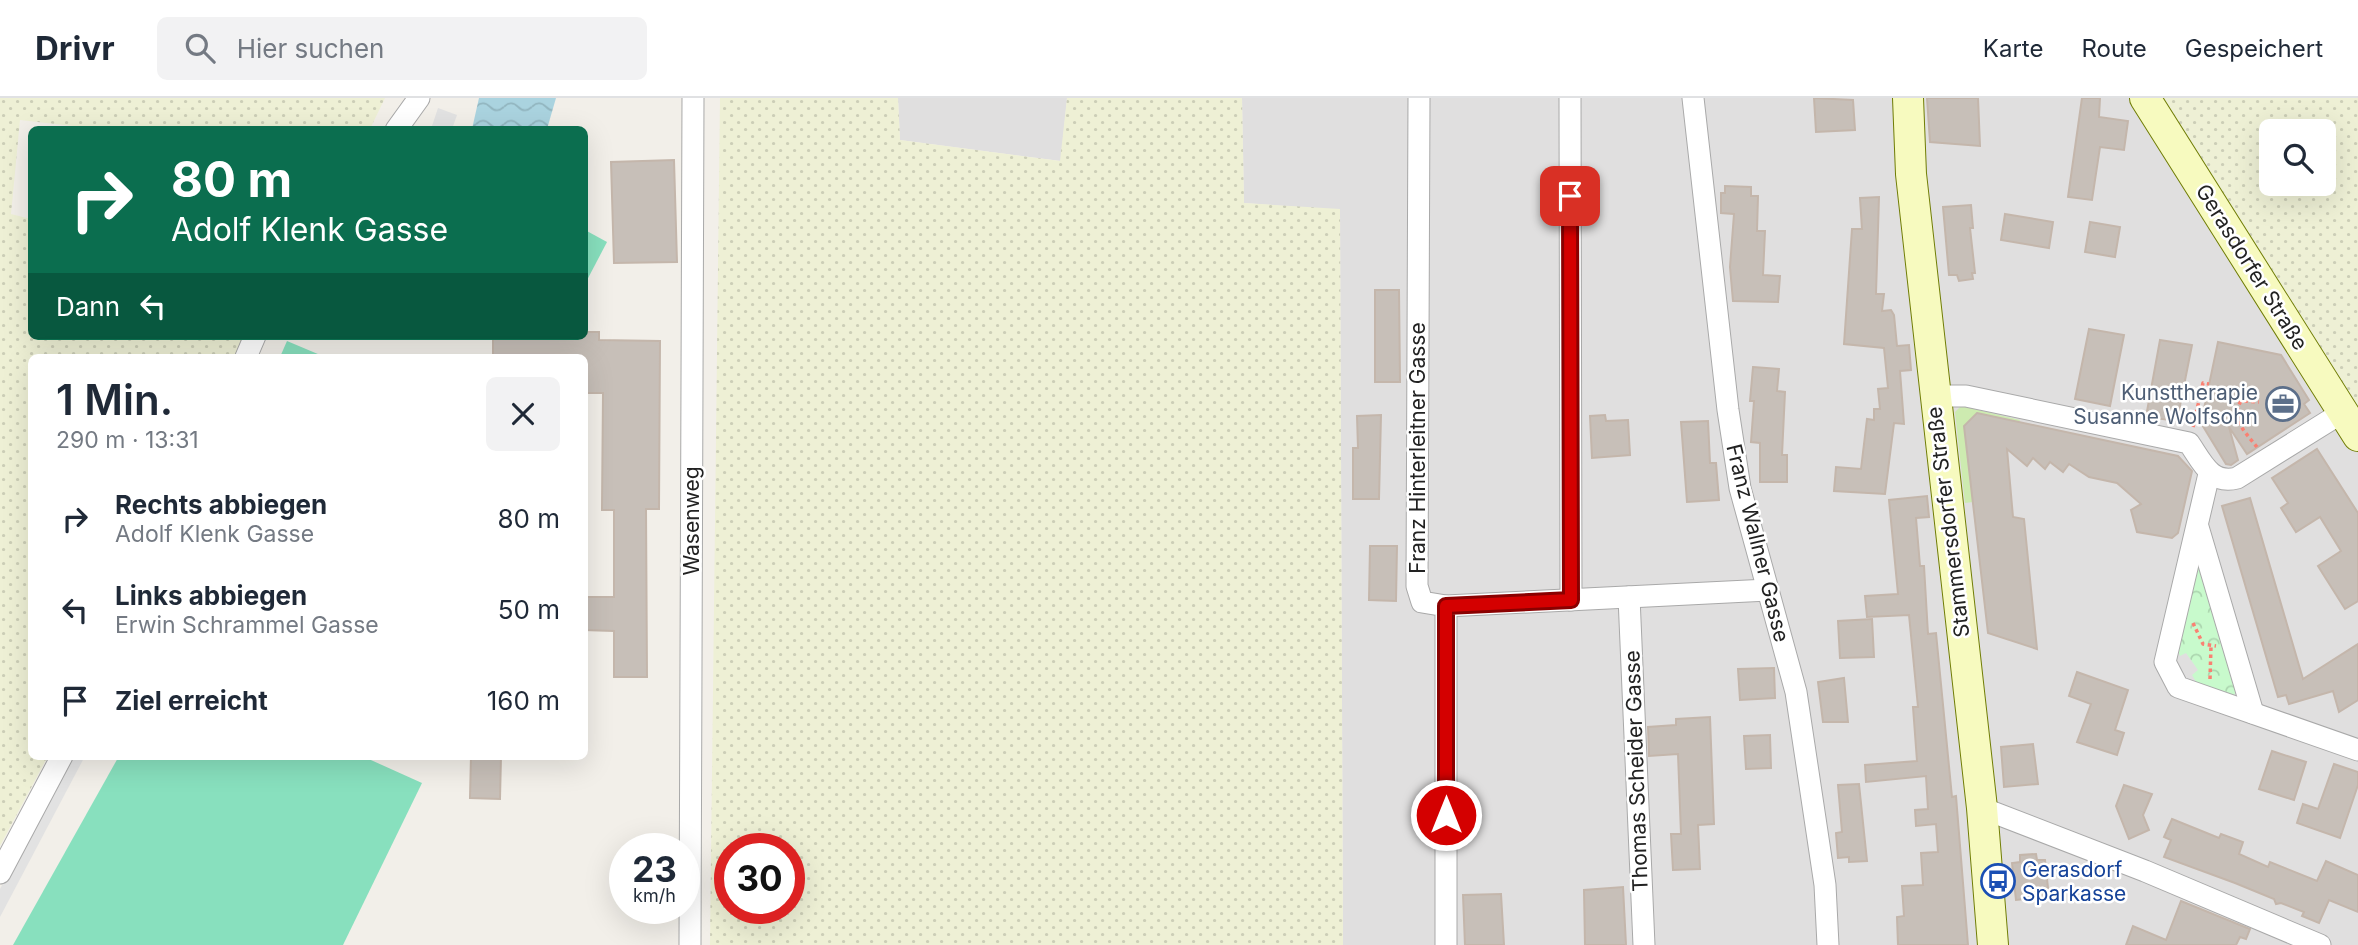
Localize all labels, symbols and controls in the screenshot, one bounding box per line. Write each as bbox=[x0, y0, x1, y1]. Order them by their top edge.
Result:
search box bbox=[157, 17, 647, 80]
text: Drivr bbox=[35, 28, 115, 68]
icon: search bbox=[181, 29, 219, 67]
text: Hier suchen bbox=[237, 33, 384, 64]
text: Karte bbox=[1983, 34, 2043, 63]
text: Route bbox=[2081, 34, 2147, 63]
text: Gespeichert bbox=[2185, 34, 2323, 63]
map controls bbox=[2259, 119, 2336, 196]
button: search bbox=[2259, 119, 2336, 196]
text: 80 m bbox=[171, 150, 292, 209]
icon: right bbox=[56, 154, 147, 245]
pin bbox=[1540, 166, 1600, 226]
icon: arrive bbox=[1551, 177, 1589, 215]
street label: Gerasdorfer Straße bbox=[2191, 179, 2313, 355]
text: Adolf Klenk Gasse bbox=[171, 210, 448, 249]
icon: left bbox=[134, 287, 172, 325]
text: Dann bbox=[56, 291, 120, 322]
street label: Franz Hinterleitner Gasse bbox=[1405, 322, 1430, 574]
text: 1 Min. bbox=[56, 374, 173, 425]
button: close bbox=[486, 377, 560, 451]
place label: Kunsttherapie Susanne Wolfsohn bbox=[2073, 380, 2258, 429]
office icon: Kunsttherapie Susanne Wolfsohn bbox=[2264, 385, 2302, 423]
street label: Stammersdorfer Straße bbox=[1921, 405, 1975, 639]
text: 290 m · 13:31 bbox=[56, 426, 199, 454]
street label: Franz Wallner Gasse bbox=[1721, 441, 1795, 645]
street label: Wasenweg bbox=[679, 466, 704, 576]
text: Rechts abbiegen bbox=[115, 489, 327, 520]
icon: right bbox=[56, 500, 94, 538]
text: 80 m bbox=[497, 503, 560, 534]
text: Adolf Klenk Gasse bbox=[115, 520, 314, 548]
text: Links abbiegen bbox=[115, 580, 307, 611]
icon: left bbox=[56, 591, 94, 629]
text: 50 m bbox=[498, 594, 560, 625]
text: Erwin Schrammel Gasse bbox=[115, 611, 379, 639]
street label: Thomas Scheider Gasse bbox=[1619, 650, 1653, 892]
icon: arrive bbox=[56, 682, 94, 720]
text: Ziel erreicht bbox=[115, 685, 268, 716]
text: 160 m bbox=[487, 685, 560, 716]
position arrow bbox=[1409, 778, 1483, 852]
speed limit sign: 30 bbox=[714, 833, 805, 924]
text: 23 bbox=[632, 848, 677, 890]
place label: Gerasdorf Sparkasse bbox=[2022, 857, 2126, 906]
bus stop icon: Gerasdorf Sparkasse bbox=[1979, 862, 2017, 900]
text: km/h bbox=[633, 885, 676, 906]

